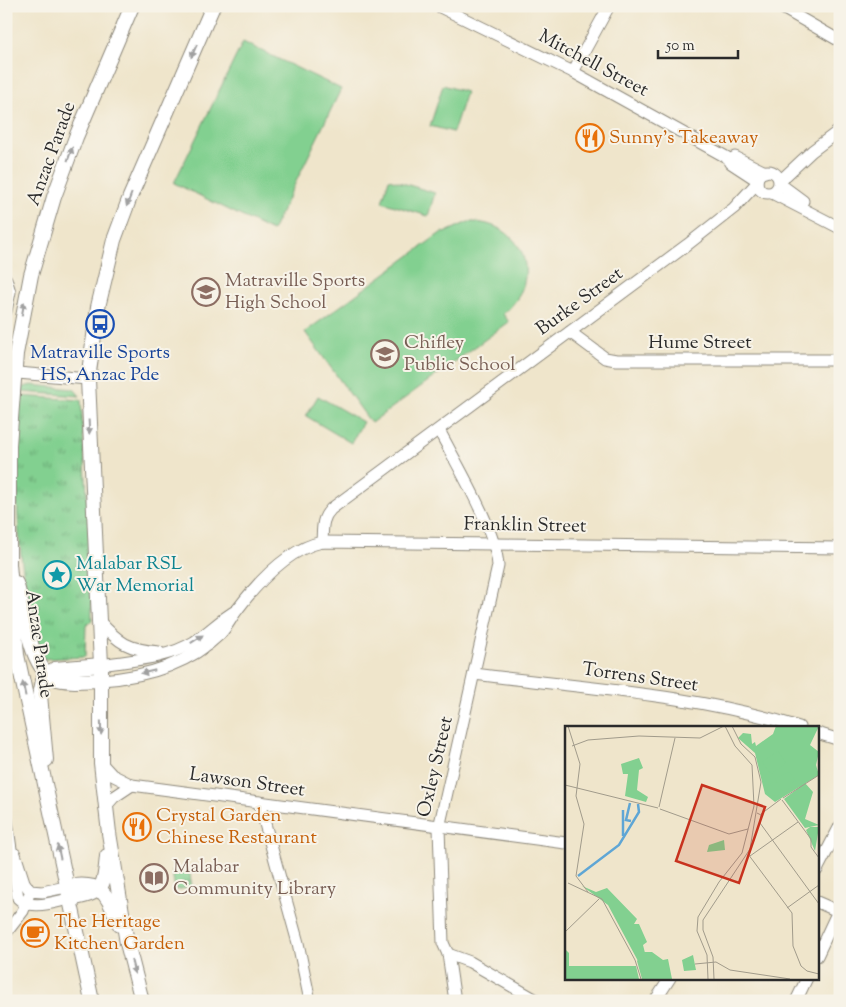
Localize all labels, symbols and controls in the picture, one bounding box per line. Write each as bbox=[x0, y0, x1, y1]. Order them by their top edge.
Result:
street label: Mitchell Street bbox=[533, 24, 653, 105]
scale bar bbox=[658, 28, 738, 60]
text: 50 m bbox=[665, 36, 695, 57]
one-way arrow bbox=[189, 44, 197, 58]
street label: Anzac Parade bbox=[21, 98, 83, 210]
restaurant icon: Sunny's Takeaway bbox=[575, 123, 605, 153]
place label: Sunny's Takeaway bbox=[609, 125, 759, 152]
one-way arrow bbox=[66, 146, 74, 161]
one-way arrow bbox=[125, 193, 133, 208]
street label: Burke Street bbox=[531, 261, 630, 343]
place label: Matraville Sports High School bbox=[225, 268, 365, 317]
school or university icon: Matraville Sports High School bbox=[191, 277, 221, 307]
one-way arrow bbox=[20, 301, 28, 317]
bus stop icon: Matraville Sports HS, Anzac Pde bbox=[85, 309, 115, 339]
place label: Chifley Public School bbox=[404, 330, 516, 379]
street label: Hume Street bbox=[648, 330, 752, 357]
school or university icon: Chifley Public School bbox=[370, 339, 400, 369]
place label: Matraville Sports HS, Anzac Pde bbox=[30, 340, 170, 389]
one-way arrow bbox=[86, 420, 94, 436]
street label: Franklin Street bbox=[463, 511, 587, 541]
place label: Malabar RSL War Memorial bbox=[76, 551, 194, 600]
place icon: Malabar RSL War Memorial bbox=[42, 560, 72, 590]
street label: Anzac Parade bbox=[17, 588, 59, 700]
one-way arrow bbox=[191, 634, 204, 644]
street label: Torrens Street bbox=[580, 656, 700, 700]
one-way arrow bbox=[140, 668, 155, 676]
one-way arrow bbox=[20, 682, 28, 697]
street label: Oxley Street bbox=[411, 713, 461, 820]
one-way arrow bbox=[97, 721, 105, 737]
inset map bbox=[565, 726, 818, 980]
street label: Lawson Street bbox=[188, 762, 307, 805]
place label: Crystal Garden Chinese Restaurant bbox=[156, 803, 317, 852]
restaurant icon: Crystal Garden Chinese Restaurant bbox=[122, 812, 152, 842]
one-way arrow bbox=[54, 843, 62, 859]
place label: Malabar Community Library bbox=[173, 854, 337, 903]
library icon: Malabar Community Library bbox=[139, 863, 169, 893]
place label: The Heritage Kitchen Garden bbox=[54, 909, 185, 958]
cafe icon: The Heritage Kitchen Garden bbox=[20, 918, 50, 948]
one-way arrow bbox=[129, 959, 137, 974]

